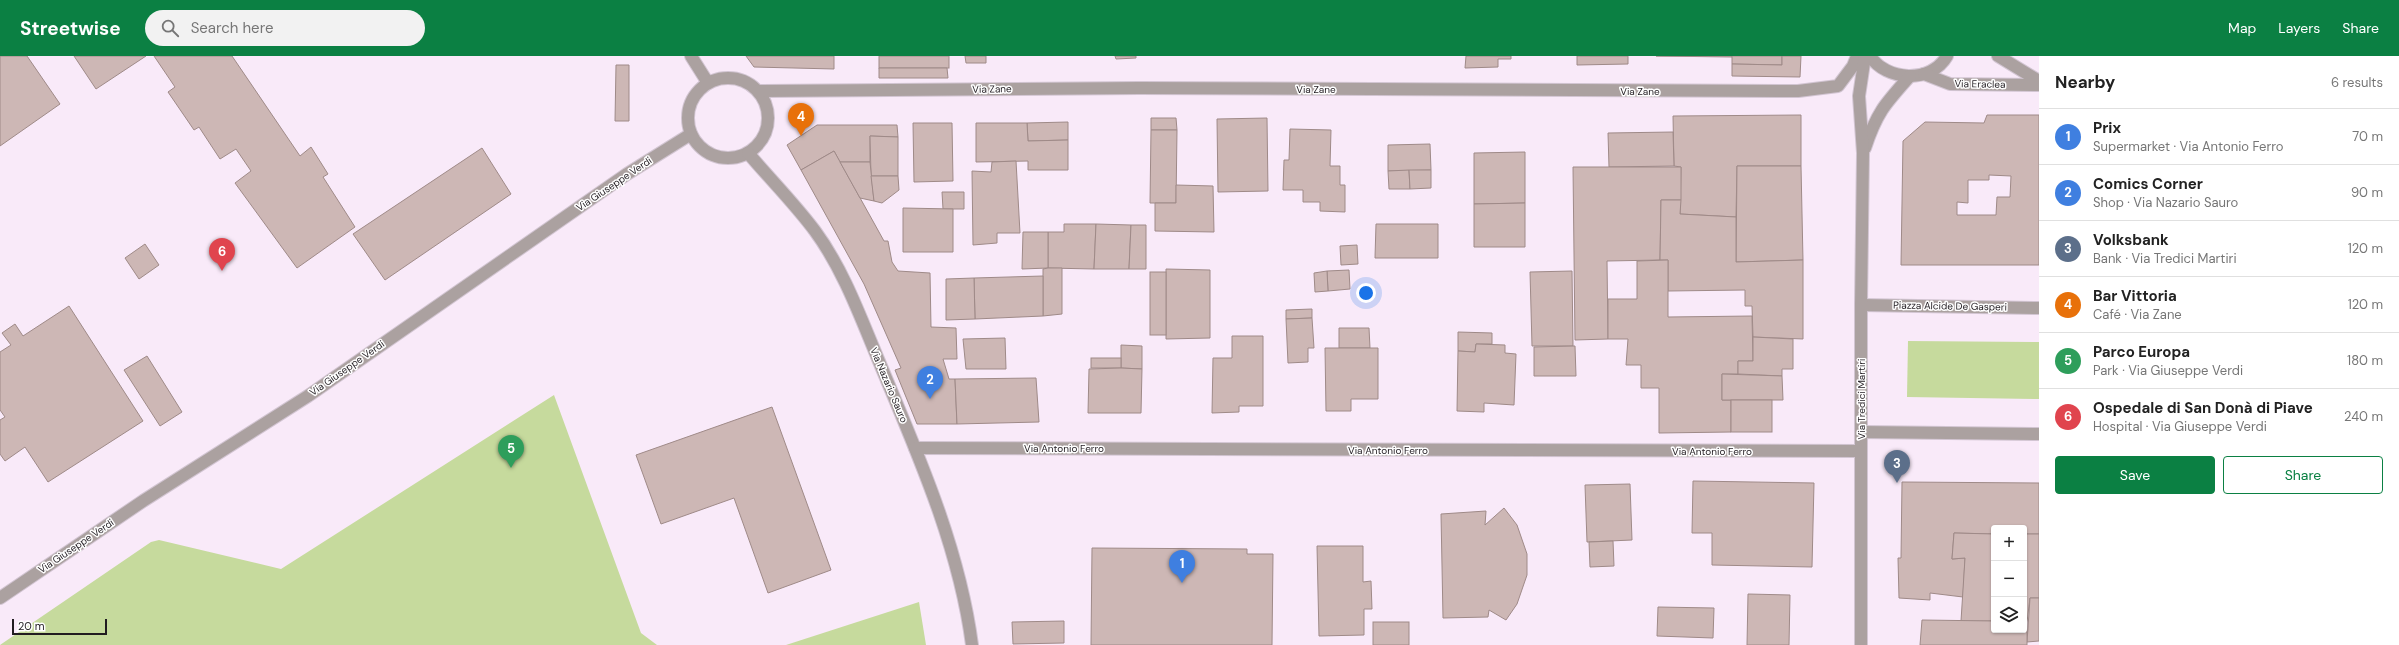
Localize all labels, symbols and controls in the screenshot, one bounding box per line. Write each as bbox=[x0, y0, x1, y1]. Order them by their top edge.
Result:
search box bbox=[145, 10, 425, 46]
text: Streetwise bbox=[20, 16, 121, 41]
icon: search bbox=[159, 17, 181, 39]
text: Search here bbox=[191, 18, 273, 38]
text: Map bbox=[2228, 19, 2256, 37]
text: Layers bbox=[2278, 19, 2320, 37]
text: Share bbox=[2342, 19, 2379, 37]
text: Nearby bbox=[2055, 71, 2115, 93]
text: 6 results bbox=[2331, 74, 2383, 91]
street label: Via Eraclea bbox=[1954, 77, 2006, 91]
street label: Via Zane bbox=[972, 82, 1012, 96]
street label: Via Zane bbox=[1296, 83, 1336, 96]
street label: Via Zane bbox=[1620, 85, 1660, 98]
pin: 4 bbox=[788, 103, 814, 136]
text: Prix bbox=[2093, 118, 2121, 138]
text: 1 bbox=[2066, 128, 2070, 145]
text: 70 m bbox=[2352, 128, 2383, 145]
text: Supermarket · Via Antonio Ferro bbox=[2093, 138, 2284, 155]
street label: Via Giuseppe Verdi bbox=[574, 154, 654, 214]
text: Comics Corner bbox=[2093, 174, 2203, 194]
text: 2 bbox=[2064, 184, 2072, 201]
text: 90 m bbox=[2351, 184, 2383, 201]
text: Shop · Via Nazario Sauro bbox=[2093, 194, 2238, 211]
text: Volksbank bbox=[2093, 230, 2169, 250]
pin: 6 bbox=[209, 238, 235, 271]
text: 3 bbox=[2064, 240, 2072, 257]
text: 120 m bbox=[2348, 240, 2383, 257]
text: Bank · Via Tredici Martiri bbox=[2093, 250, 2237, 267]
your location bbox=[1356, 283, 1376, 303]
text: Bar Vittoria bbox=[2093, 286, 2177, 306]
text: 4 bbox=[2064, 296, 2072, 313]
text: 120 m bbox=[2348, 296, 2383, 313]
street label: Piazza Alcide De Gasperi bbox=[1893, 299, 2007, 313]
text: Café · Via Zane bbox=[2093, 306, 2182, 323]
street label: Via Giuseppe Verdi bbox=[307, 337, 387, 399]
text: Parco Europa bbox=[2093, 342, 2190, 362]
street label: Via Nazario Sauro bbox=[867, 345, 911, 425]
text: 5 bbox=[2064, 352, 2072, 369]
text: 180 m bbox=[2347, 352, 2383, 369]
street label: Via Tredici Martiri bbox=[1855, 359, 1868, 439]
text: Park · Via Giuseppe Verdi bbox=[2093, 362, 2243, 379]
pin: 2 bbox=[917, 366, 943, 399]
text: Ospedale di San Donà di Piave bbox=[2093, 398, 2313, 418]
text: 6 bbox=[2064, 408, 2072, 425]
text: 240 m bbox=[2344, 408, 2383, 425]
text: Hospital · Via Giuseppe Verdi bbox=[2093, 418, 2267, 435]
pin: 5 bbox=[498, 435, 524, 468]
street label: Via Antonio Ferro bbox=[1024, 442, 1104, 455]
street label: Via Antonio Ferro bbox=[1348, 444, 1428, 457]
street label: Via Antonio Ferro bbox=[1672, 445, 1752, 458]
pin: 3 bbox=[1884, 450, 1910, 483]
button: Save bbox=[2055, 456, 2215, 494]
button: Share bbox=[2223, 456, 2383, 494]
street label: Via Giuseppe Verdi bbox=[36, 516, 116, 576]
map controls bbox=[1991, 525, 2027, 633]
button: + bbox=[1991, 525, 2027, 561]
pin: 1 bbox=[1169, 550, 1195, 583]
button: − bbox=[1991, 561, 2027, 597]
button: layers bbox=[1991, 597, 2027, 633]
scale bar bbox=[12, 617, 107, 636]
text: 20 m bbox=[18, 619, 44, 633]

